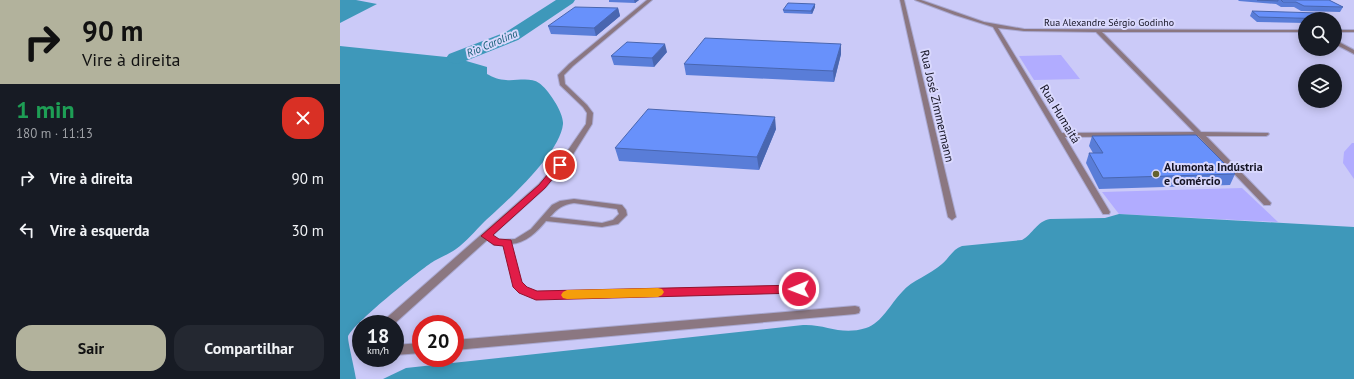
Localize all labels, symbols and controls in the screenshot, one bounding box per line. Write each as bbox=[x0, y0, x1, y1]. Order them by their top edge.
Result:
text: 90 m bbox=[82, 12, 143, 49]
map controls bbox=[1298, 12, 1342, 108]
button: search bbox=[1298, 12, 1342, 56]
icon: right bbox=[16, 16, 68, 68]
street label: Rua Alexandre Sérgio Godinho bbox=[1044, 16, 1174, 29]
water label: Rio Carolina bbox=[464, 26, 520, 60]
text: Vire à direita bbox=[82, 48, 180, 71]
street label: Rua José Zimmermann bbox=[917, 48, 958, 164]
button: layers bbox=[1298, 64, 1342, 108]
street label: Rua Humaitá bbox=[1037, 82, 1084, 146]
text: 1 min bbox=[16, 94, 75, 125]
button: close bbox=[282, 97, 324, 139]
text: 180 m · 11:13 bbox=[16, 125, 93, 142]
pin bbox=[543, 148, 577, 182]
icon: arrive bbox=[549, 154, 571, 176]
place label: Alumonta Indústria e Comércio bbox=[1164, 159, 1263, 188]
icon: right bbox=[16, 167, 38, 189]
text: Vire à direita bbox=[50, 169, 133, 188]
text: 90 m bbox=[291, 169, 324, 188]
marker: Alumonta Indústria e Comércio bbox=[1151, 169, 1161, 179]
icon: left bbox=[16, 219, 38, 241]
text: Vire à esquerda bbox=[50, 221, 149, 240]
text: 30 m bbox=[291, 221, 324, 240]
position arrow bbox=[778, 268, 820, 310]
speed limit sign: 20 bbox=[412, 315, 464, 367]
text: 18 bbox=[367, 323, 389, 349]
button: Sair bbox=[16, 325, 166, 371]
button: Compartilhar bbox=[174, 325, 324, 371]
text: km/h bbox=[367, 344, 389, 357]

